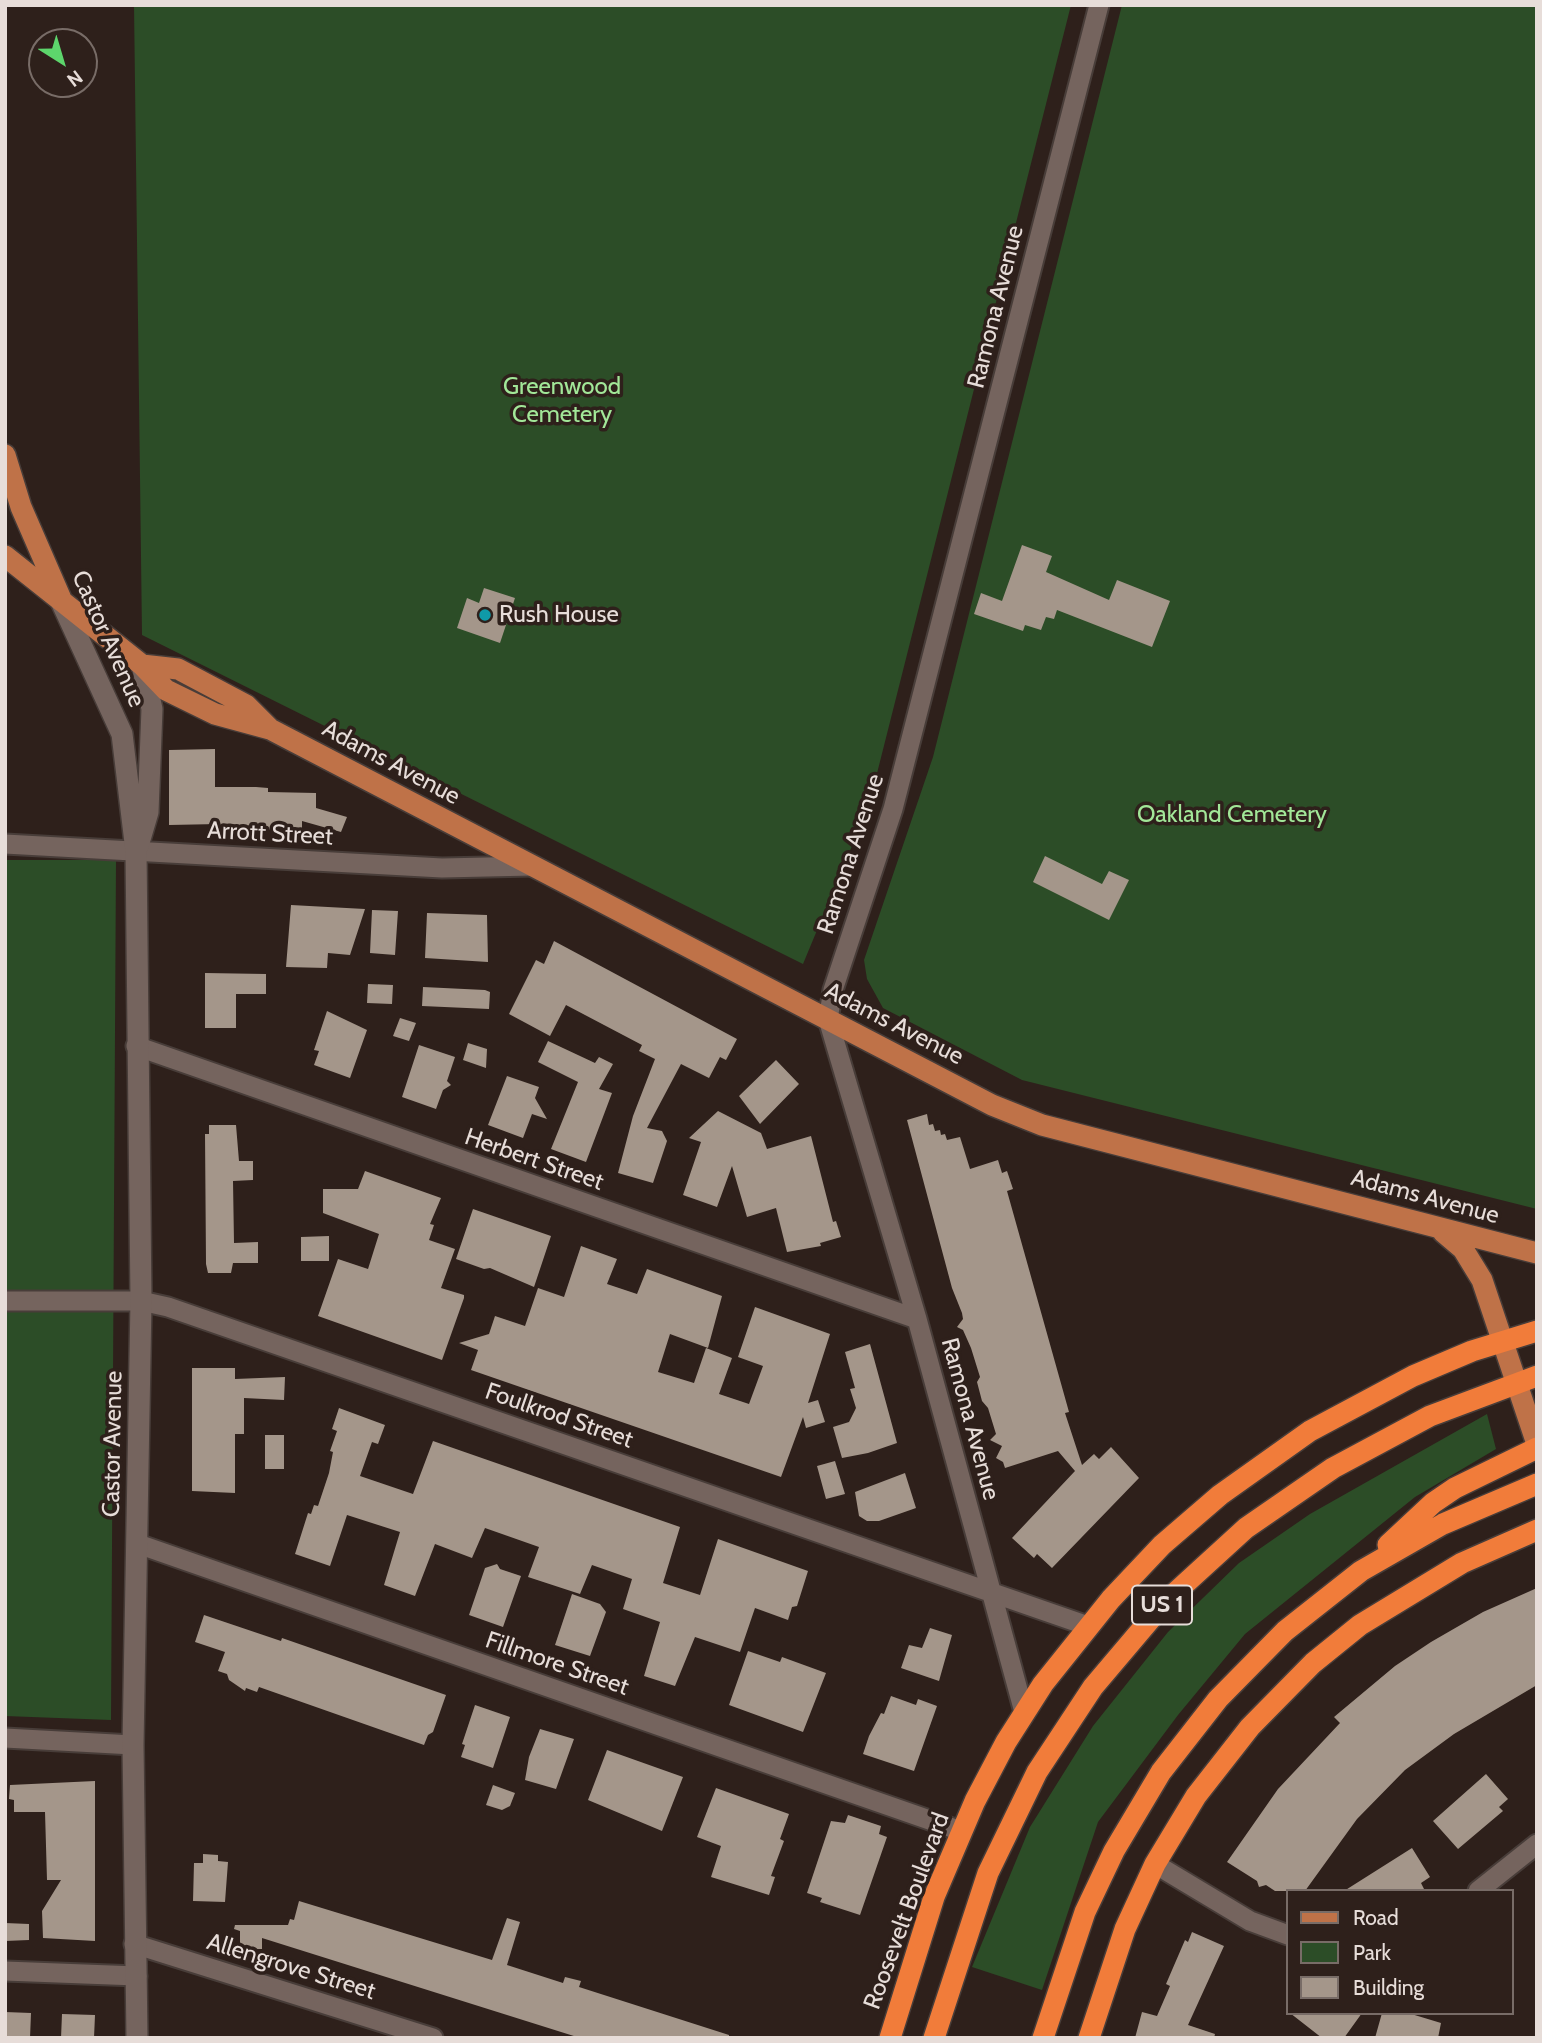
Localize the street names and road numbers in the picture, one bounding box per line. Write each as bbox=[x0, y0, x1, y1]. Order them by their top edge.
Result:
street label: Ramona Avenue bbox=[962, 223, 1030, 391]
street label: Castor Avenue bbox=[65, 566, 151, 712]
street label: Adams Avenue bbox=[317, 715, 465, 811]
street label: Ramona Avenue bbox=[812, 770, 890, 938]
street label: Arrott Street bbox=[206, 816, 334, 852]
street label: Adams Avenue bbox=[820, 977, 968, 1071]
street label: Herbert Street bbox=[461, 1123, 607, 1197]
street label: Adams Avenue bbox=[1348, 1163, 1502, 1231]
street label: Ramona Avenue bbox=[935, 1335, 1005, 1503]
street label: Castor Avenue bbox=[97, 1370, 129, 1518]
street label: Foulkrod Street bbox=[481, 1377, 637, 1455]
road number: US 1 bbox=[1132, 1586, 1192, 1624]
street label: Fillmore Street bbox=[482, 1626, 632, 1702]
street label: Roosevelt Boulevard bbox=[858, 1809, 956, 2013]
street label: Allengrove Street bbox=[203, 1928, 379, 2006]

